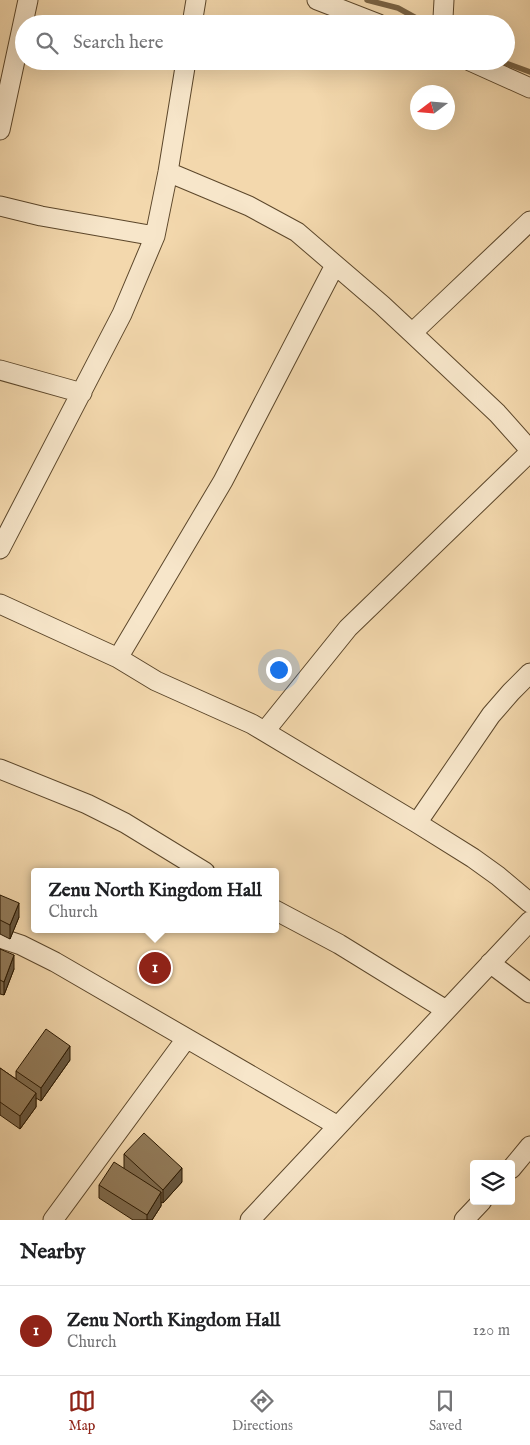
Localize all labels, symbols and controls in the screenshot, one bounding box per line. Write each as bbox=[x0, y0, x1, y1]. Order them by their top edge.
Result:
search box bbox=[15, 15, 515, 70]
icon: search bbox=[33, 29, 61, 57]
text: Search here bbox=[73, 31, 164, 55]
north arrow bbox=[410, 85, 455, 130]
your location bbox=[266, 657, 292, 683]
popup bbox=[31, 868, 279, 933]
text: Zenu North Kingdom Hall bbox=[48, 879, 262, 903]
text: Church bbox=[48, 903, 98, 923]
pin: 1 bbox=[139, 949, 171, 987]
map controls bbox=[470, 1160, 515, 1205]
button: layers bbox=[470, 1160, 515, 1205]
text: Nearby bbox=[20, 1239, 85, 1266]
text: Zenu North Kingdom Hall bbox=[67, 1309, 280, 1333]
text: 1 bbox=[33, 1321, 39, 1341]
text: 120 m bbox=[473, 1321, 510, 1341]
text: Church bbox=[67, 1333, 116, 1353]
tab: Map bbox=[68, 1387, 96, 1435]
tab: Directions bbox=[232, 1387, 293, 1435]
tab: Saved bbox=[429, 1387, 462, 1435]

